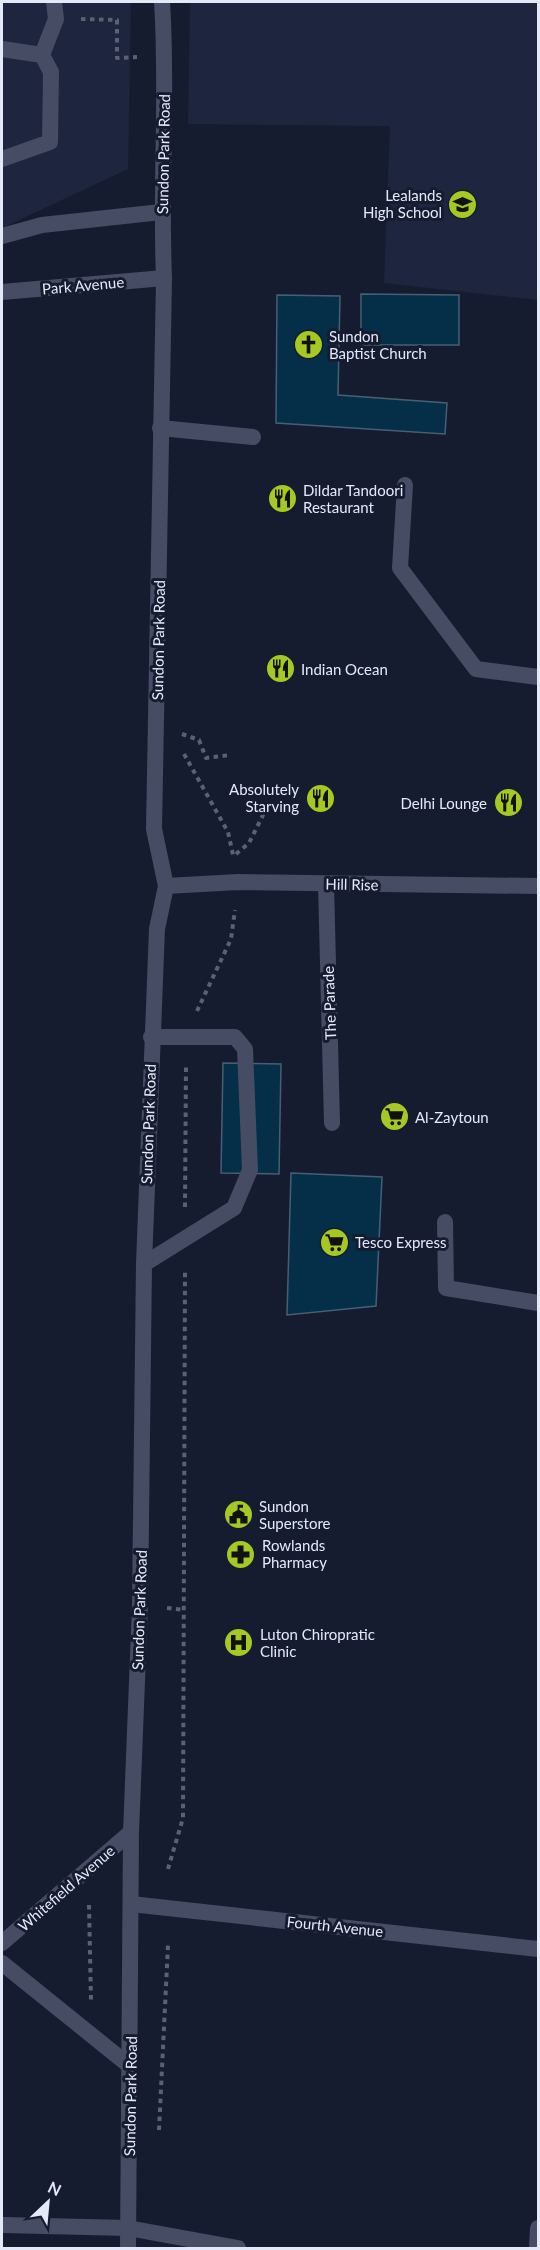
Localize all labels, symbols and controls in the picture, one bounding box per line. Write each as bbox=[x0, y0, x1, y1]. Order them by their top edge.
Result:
street label: Sundon Park Road bbox=[153, 94, 173, 214]
place label: Lealands High School bbox=[363, 186, 442, 221]
school or university icon: Lealands High School bbox=[447, 188, 479, 220]
street label: Park Avenue bbox=[41, 272, 125, 298]
place label: Sundon Baptist Church bbox=[329, 327, 427, 362]
church icon: Sundon Baptist Church bbox=[292, 329, 324, 361]
place label: Dildar Tandoori Restaurant bbox=[303, 481, 403, 516]
restaurant icon: Dildar Tandoori Restaurant bbox=[266, 483, 298, 515]
street label: Sundon Park Road bbox=[148, 580, 168, 700]
restaurant icon: Indian Ocean bbox=[264, 653, 296, 685]
place label: Indian Ocean bbox=[301, 660, 388, 678]
place label: Absolutely Starving bbox=[229, 780, 299, 815]
restaurant icon: Absolutely Starving bbox=[304, 782, 336, 814]
restaurant icon: Delhi Lounge bbox=[492, 787, 524, 819]
place label: Delhi Lounge bbox=[400, 794, 487, 812]
street label: Hill Rise bbox=[325, 875, 379, 893]
street label: The Parade bbox=[319, 966, 339, 1040]
street label: Sundon Park Road bbox=[137, 1064, 159, 1184]
supermarket icon: Al-Zaytoun bbox=[378, 1101, 410, 1133]
place label: Al-Zaytoun bbox=[415, 1108, 489, 1126]
supermarket icon: Tesco Express bbox=[318, 1226, 350, 1258]
place label: Tesco Express bbox=[355, 1233, 446, 1251]
place label: Sundon Superstore bbox=[259, 1497, 331, 1532]
public building icon: Sundon Superstore bbox=[222, 1499, 254, 1531]
place label: Rowlands Pharmacy bbox=[262, 1536, 327, 1571]
pharmacy icon: Rowlands Pharmacy bbox=[225, 1538, 257, 1570]
street label: Sundon Park Road bbox=[128, 1550, 150, 1670]
place label: Luton Chiropratic Clinic bbox=[260, 1625, 375, 1660]
hospital icon: Luton Chiropratic Clinic bbox=[223, 1627, 255, 1659]
street label: Whitefield Avenue bbox=[14, 1841, 118, 1935]
street label: Fourth Avenue bbox=[286, 1912, 384, 1940]
street label: Sundon Park Road bbox=[120, 2036, 140, 2156]
north arrow bbox=[18, 2172, 78, 2232]
text: N bbox=[45, 2177, 64, 2199]

